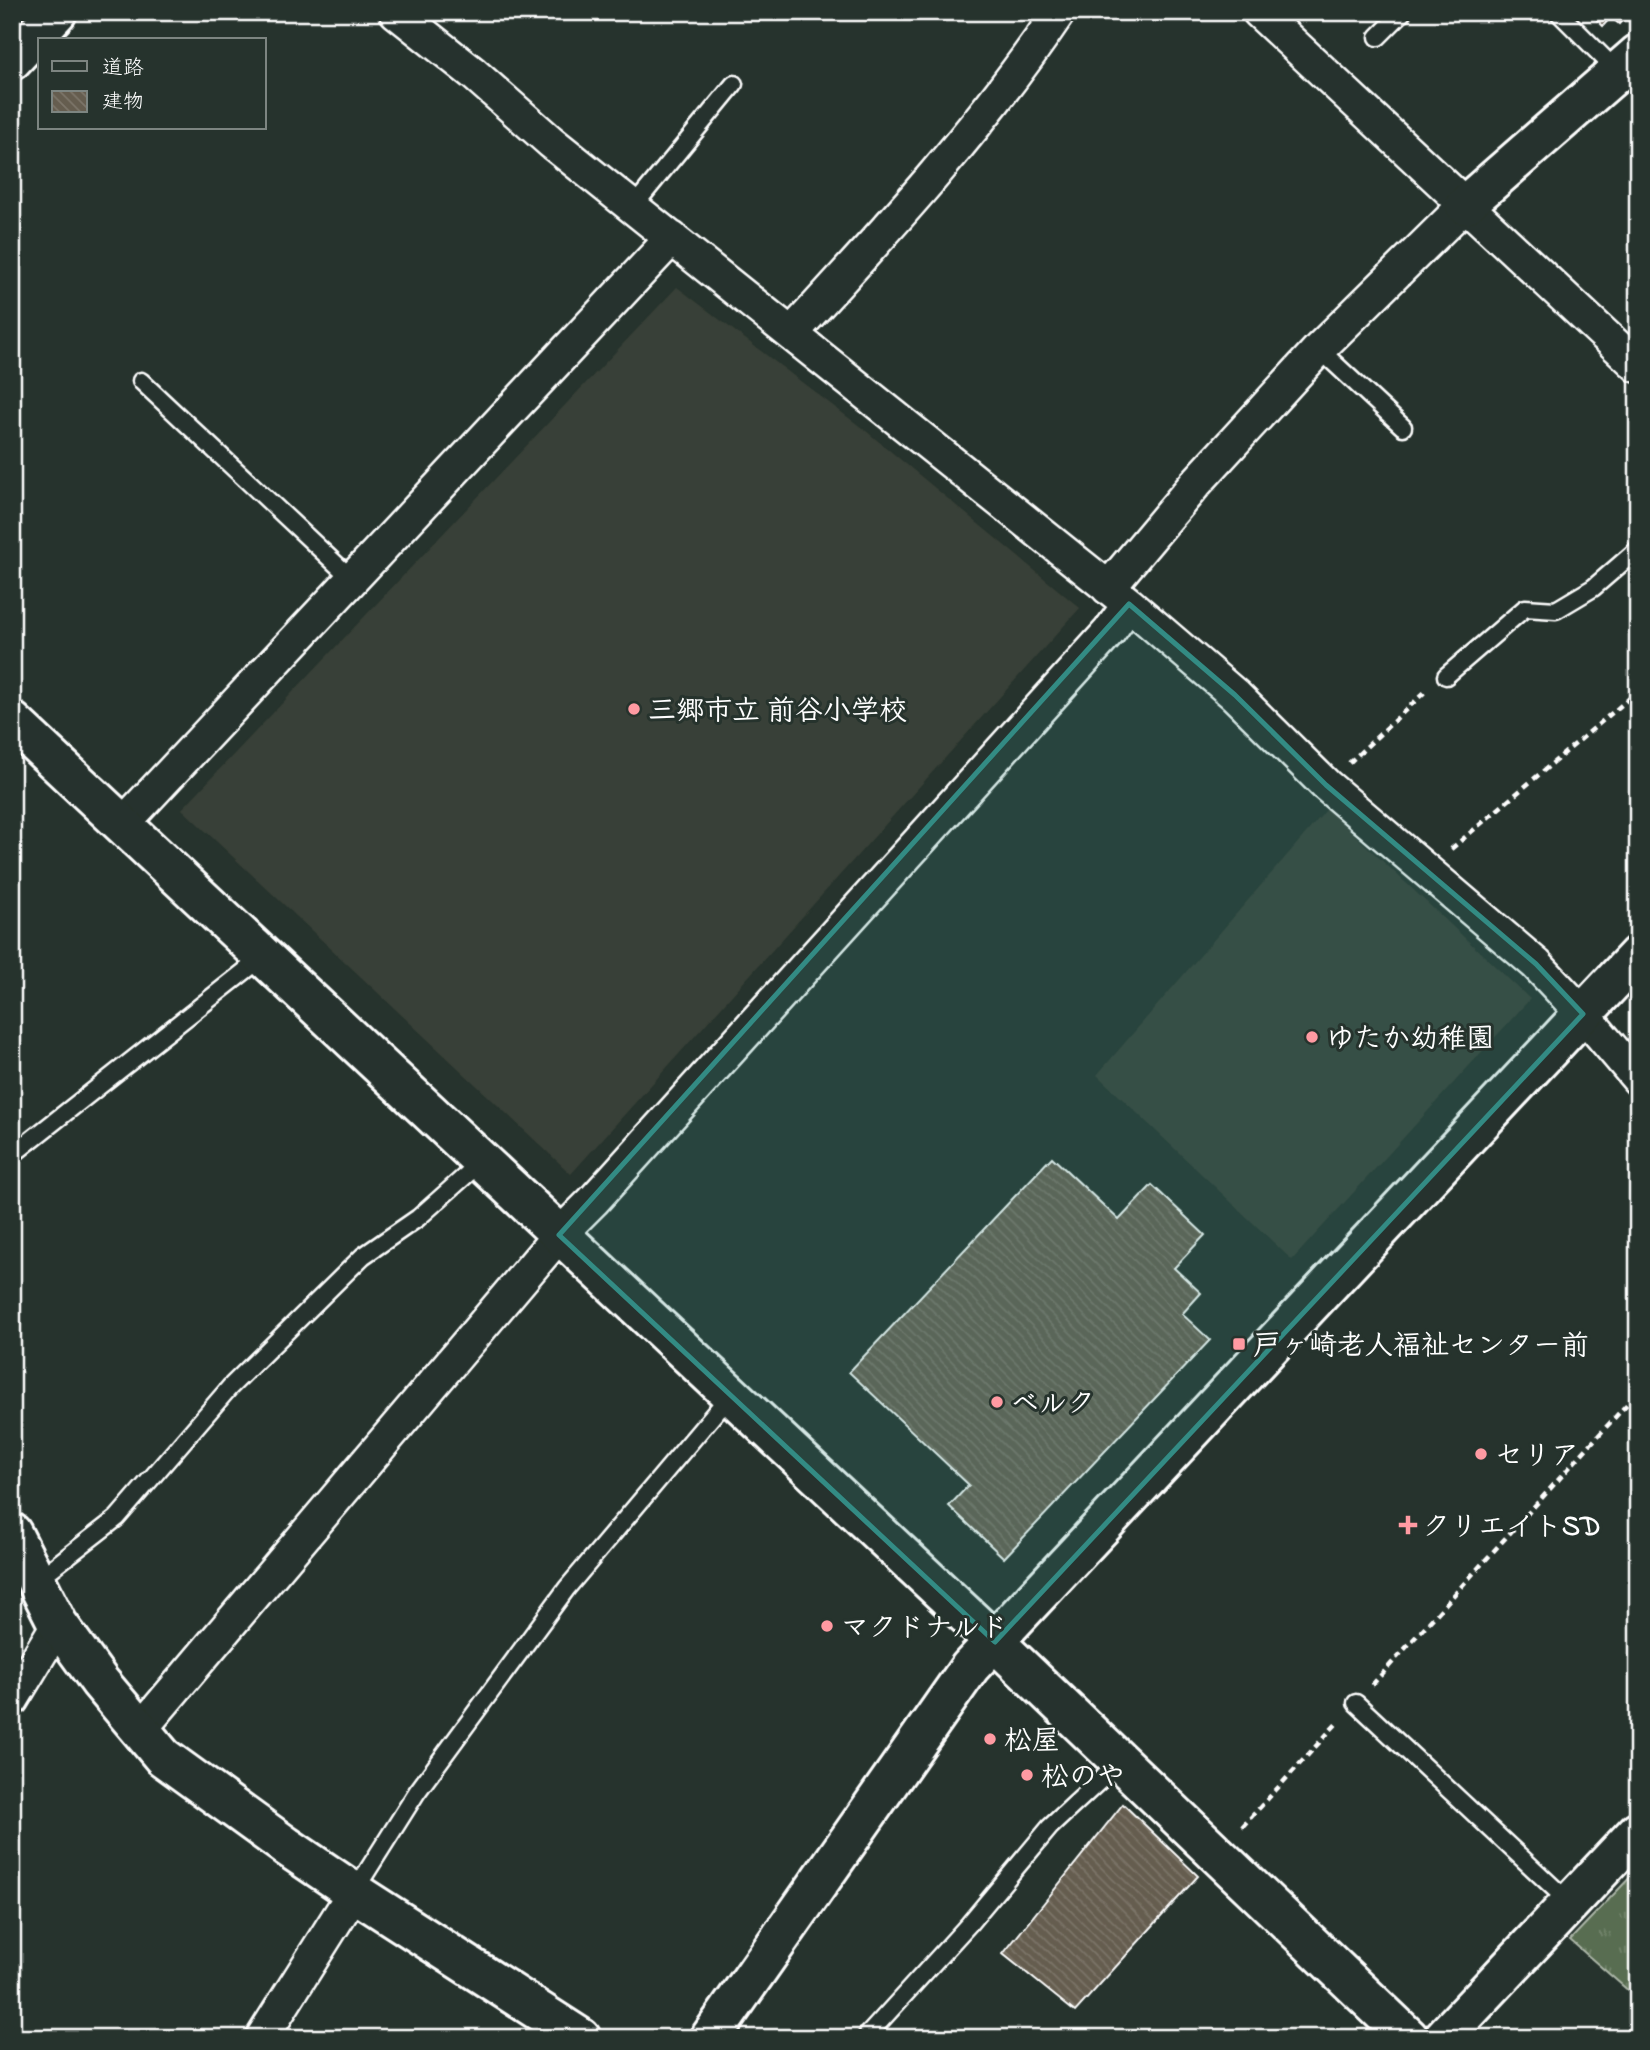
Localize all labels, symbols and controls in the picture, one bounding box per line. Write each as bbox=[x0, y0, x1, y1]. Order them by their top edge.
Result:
legend bbox=[38, 38, 266, 130]
text: 道路 bbox=[102, 54, 144, 84]
text: 建物 bbox=[102, 88, 144, 118]
place label: 三郷市立 前谷小学校 bbox=[648, 692, 907, 733]
marker: 三郷市立 前谷小学校 bbox=[626, 701, 642, 717]
place label: ゆたか幼稚園 bbox=[1326, 1020, 1494, 1061]
marker: ゆたか幼稚園 bbox=[1304, 1029, 1320, 1045]
place label: 戸ヶ崎老人福祉センター前 bbox=[1253, 1327, 1589, 1368]
marker: 戸ヶ崎老人福祉センター前 bbox=[1231, 1336, 1247, 1352]
place label: ベルク bbox=[1011, 1385, 1095, 1426]
marker: ベルク bbox=[989, 1394, 1005, 1410]
place label: セリア bbox=[1495, 1437, 1579, 1478]
marker: セリア bbox=[1473, 1446, 1489, 1462]
place label: クリエイトSD bbox=[1422, 1508, 1601, 1549]
marker: クリエイトSD bbox=[1400, 1517, 1416, 1533]
place label: マクドナルド bbox=[841, 1609, 1008, 1650]
marker: マクドナルド bbox=[819, 1618, 835, 1634]
place label: 松屋 bbox=[1004, 1722, 1060, 1763]
marker: 松屋 bbox=[982, 1731, 998, 1747]
place label: 松のや bbox=[1041, 1758, 1125, 1799]
marker: 松のや bbox=[1019, 1767, 1035, 1783]

